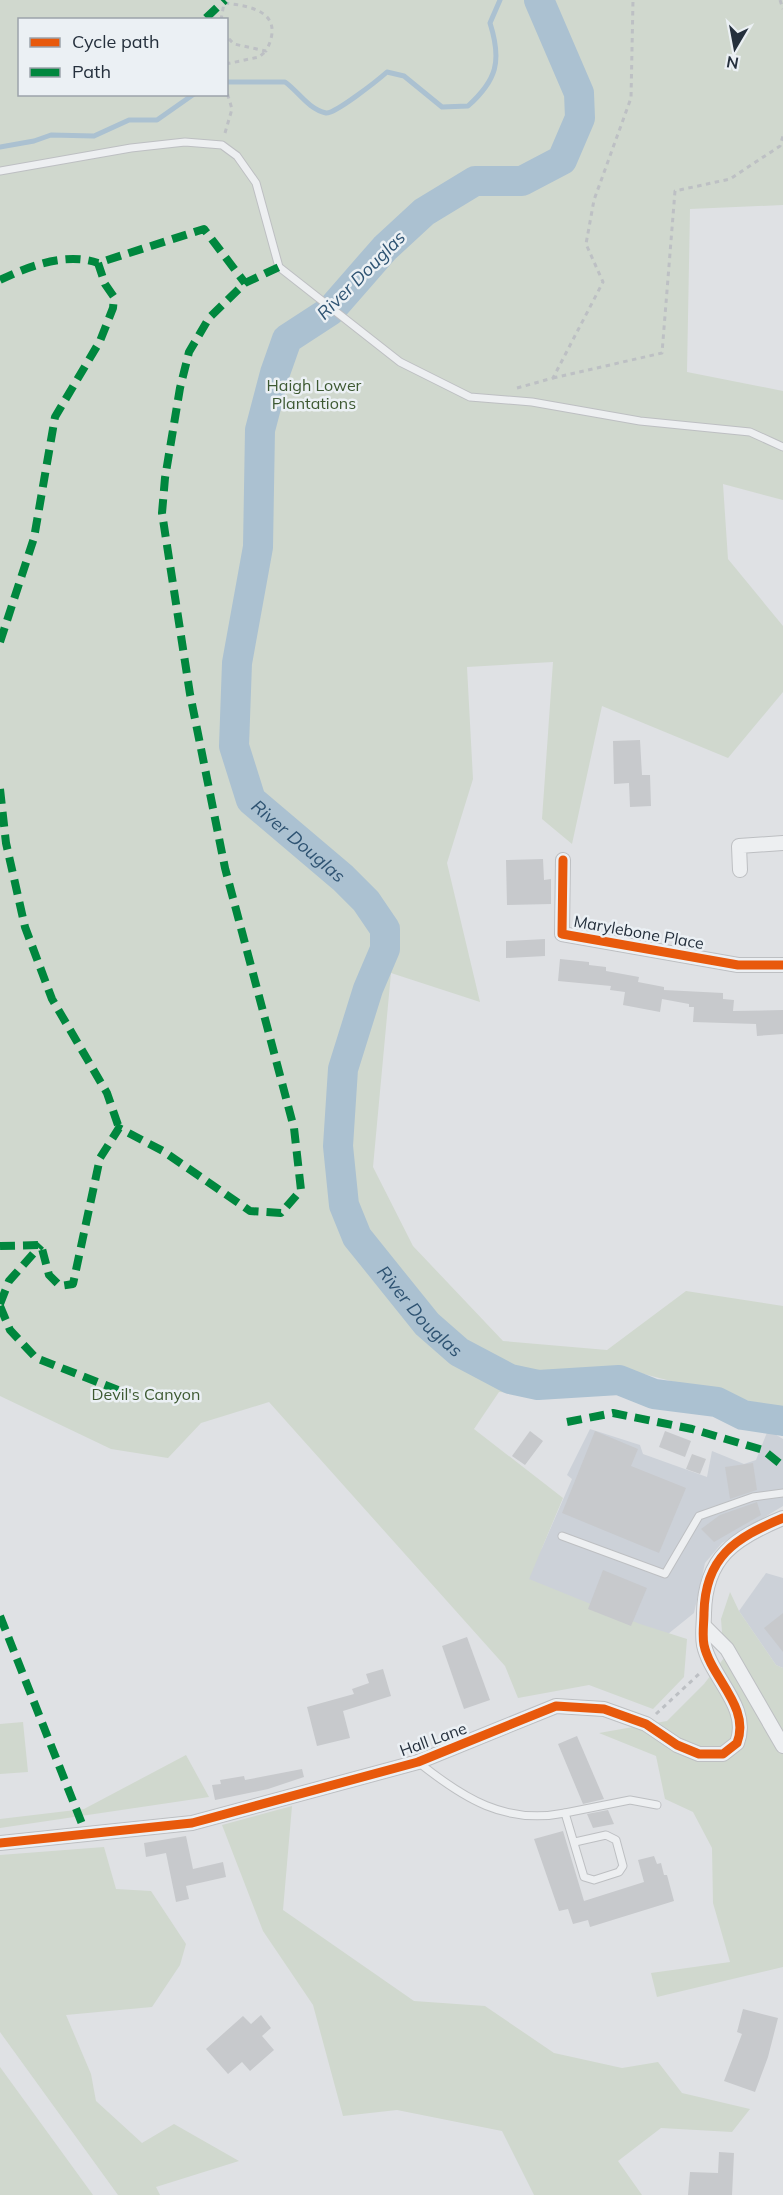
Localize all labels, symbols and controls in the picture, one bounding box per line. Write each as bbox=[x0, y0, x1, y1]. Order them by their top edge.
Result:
legend bbox=[18, 18, 228, 96]
north arrow bbox=[705, 18, 765, 78]
text: Cycle path bbox=[72, 30, 159, 53]
text: N bbox=[725, 52, 740, 74]
text: Path bbox=[72, 60, 111, 83]
water label: River Douglas bbox=[312, 226, 410, 324]
park label: Haigh Lower Plantations bbox=[267, 375, 362, 413]
water label: River Douglas bbox=[247, 794, 351, 887]
street label: Marylebone Place bbox=[572, 911, 706, 953]
water label: River Douglas bbox=[373, 1260, 468, 1362]
park label: Devil's Canyon bbox=[92, 1384, 200, 1404]
street label: Hall Lane bbox=[397, 1718, 469, 1760]

